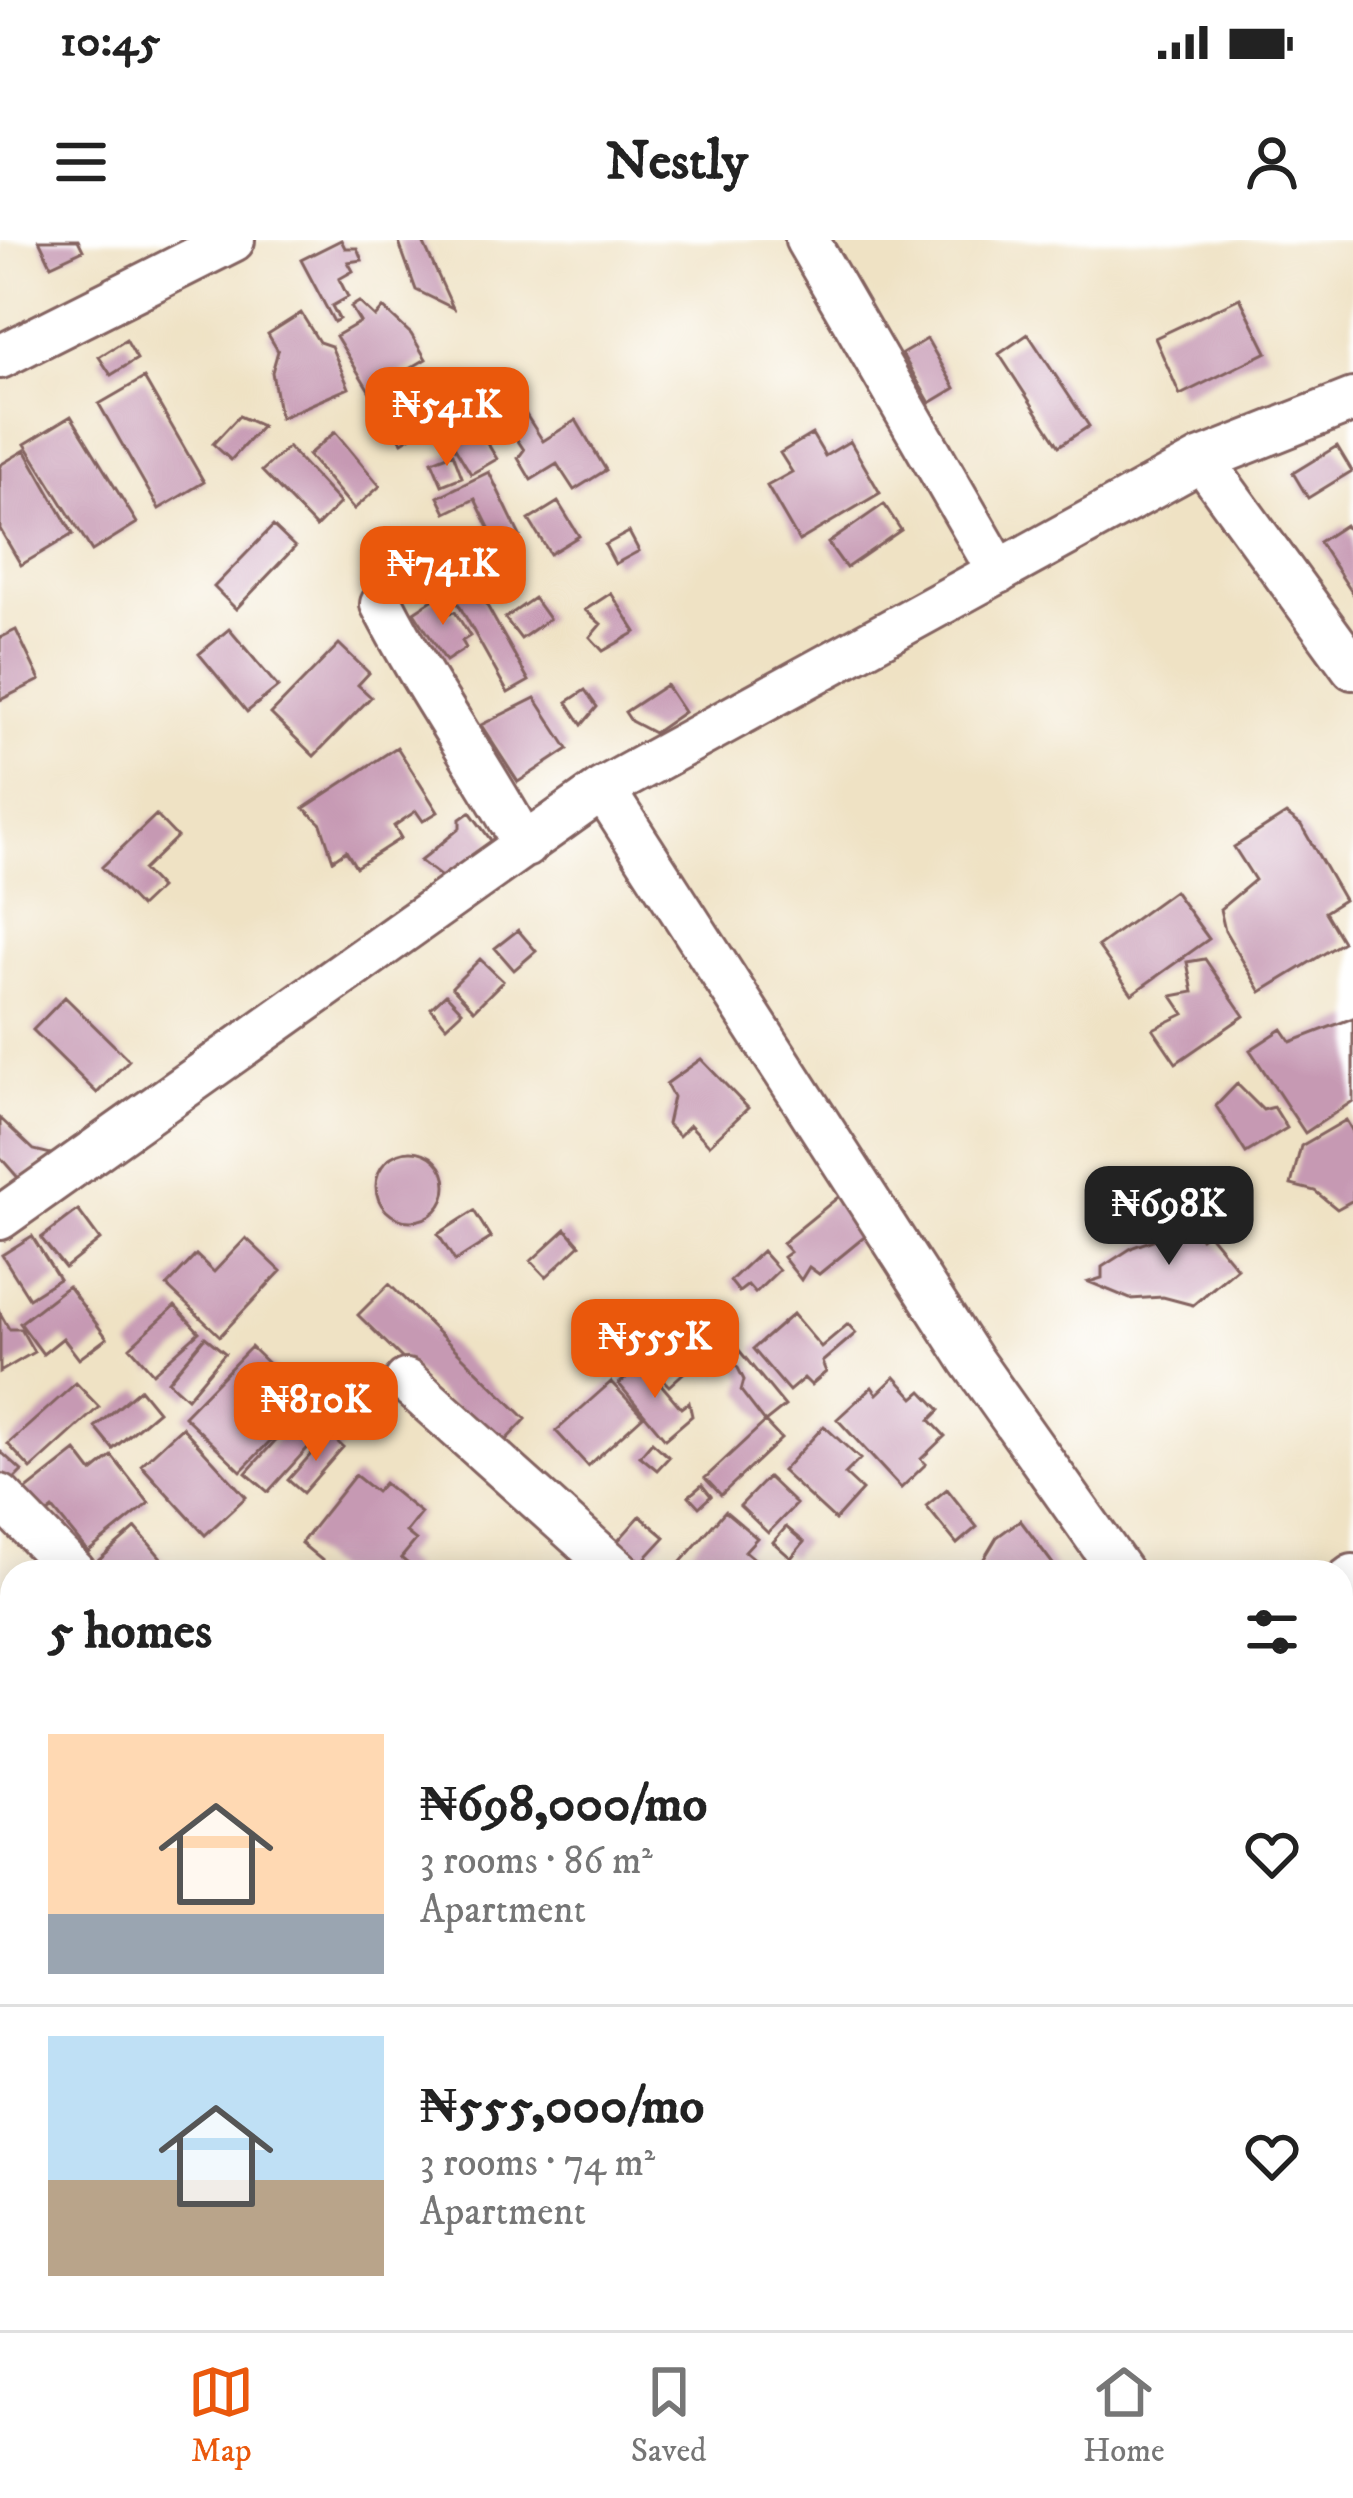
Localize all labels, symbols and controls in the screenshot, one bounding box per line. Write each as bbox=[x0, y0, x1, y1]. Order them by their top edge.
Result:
text: 10:45 bbox=[60, 14, 160, 70]
icon: menu bbox=[48, 129, 114, 195]
text: Nestly bbox=[605, 129, 748, 196]
icon: person bbox=[1239, 129, 1305, 195]
pin: ₦541K bbox=[363, 367, 531, 469]
text: ₦541K bbox=[392, 381, 502, 430]
pin: ₦741K bbox=[359, 526, 527, 628]
text: ₦741K bbox=[387, 540, 499, 589]
pin: ₦698K bbox=[1085, 1166, 1253, 1268]
text: ₦698K bbox=[1112, 1180, 1226, 1229]
pin: ₦555K bbox=[571, 1299, 739, 1401]
text: ₦555K bbox=[598, 1313, 712, 1362]
pin: ₦810K bbox=[232, 1362, 400, 1464]
text: ₦810K bbox=[261, 1376, 371, 1425]
icon: filters bbox=[1239, 1599, 1305, 1665]
text: 5 homes bbox=[48, 1600, 212, 1664]
text: ₦698,000/mo bbox=[420, 1773, 707, 1837]
icon: home bbox=[144, 1782, 288, 1926]
icon: heart bbox=[1239, 1821, 1305, 1887]
text: 3 rooms · 86 m² bbox=[420, 1837, 653, 1886]
text: Apartment bbox=[420, 1886, 586, 1935]
text: ₦555,000/mo bbox=[420, 2075, 704, 2139]
icon: home bbox=[144, 2084, 288, 2228]
icon: heart bbox=[1239, 2123, 1305, 2189]
text: 3 rooms · 74 m² bbox=[420, 2139, 655, 2188]
text: Apartment bbox=[420, 2188, 586, 2237]
tab: Map bbox=[188, 2359, 254, 2472]
tab: Saved bbox=[631, 2359, 707, 2472]
tab: Home bbox=[1083, 2359, 1165, 2472]

